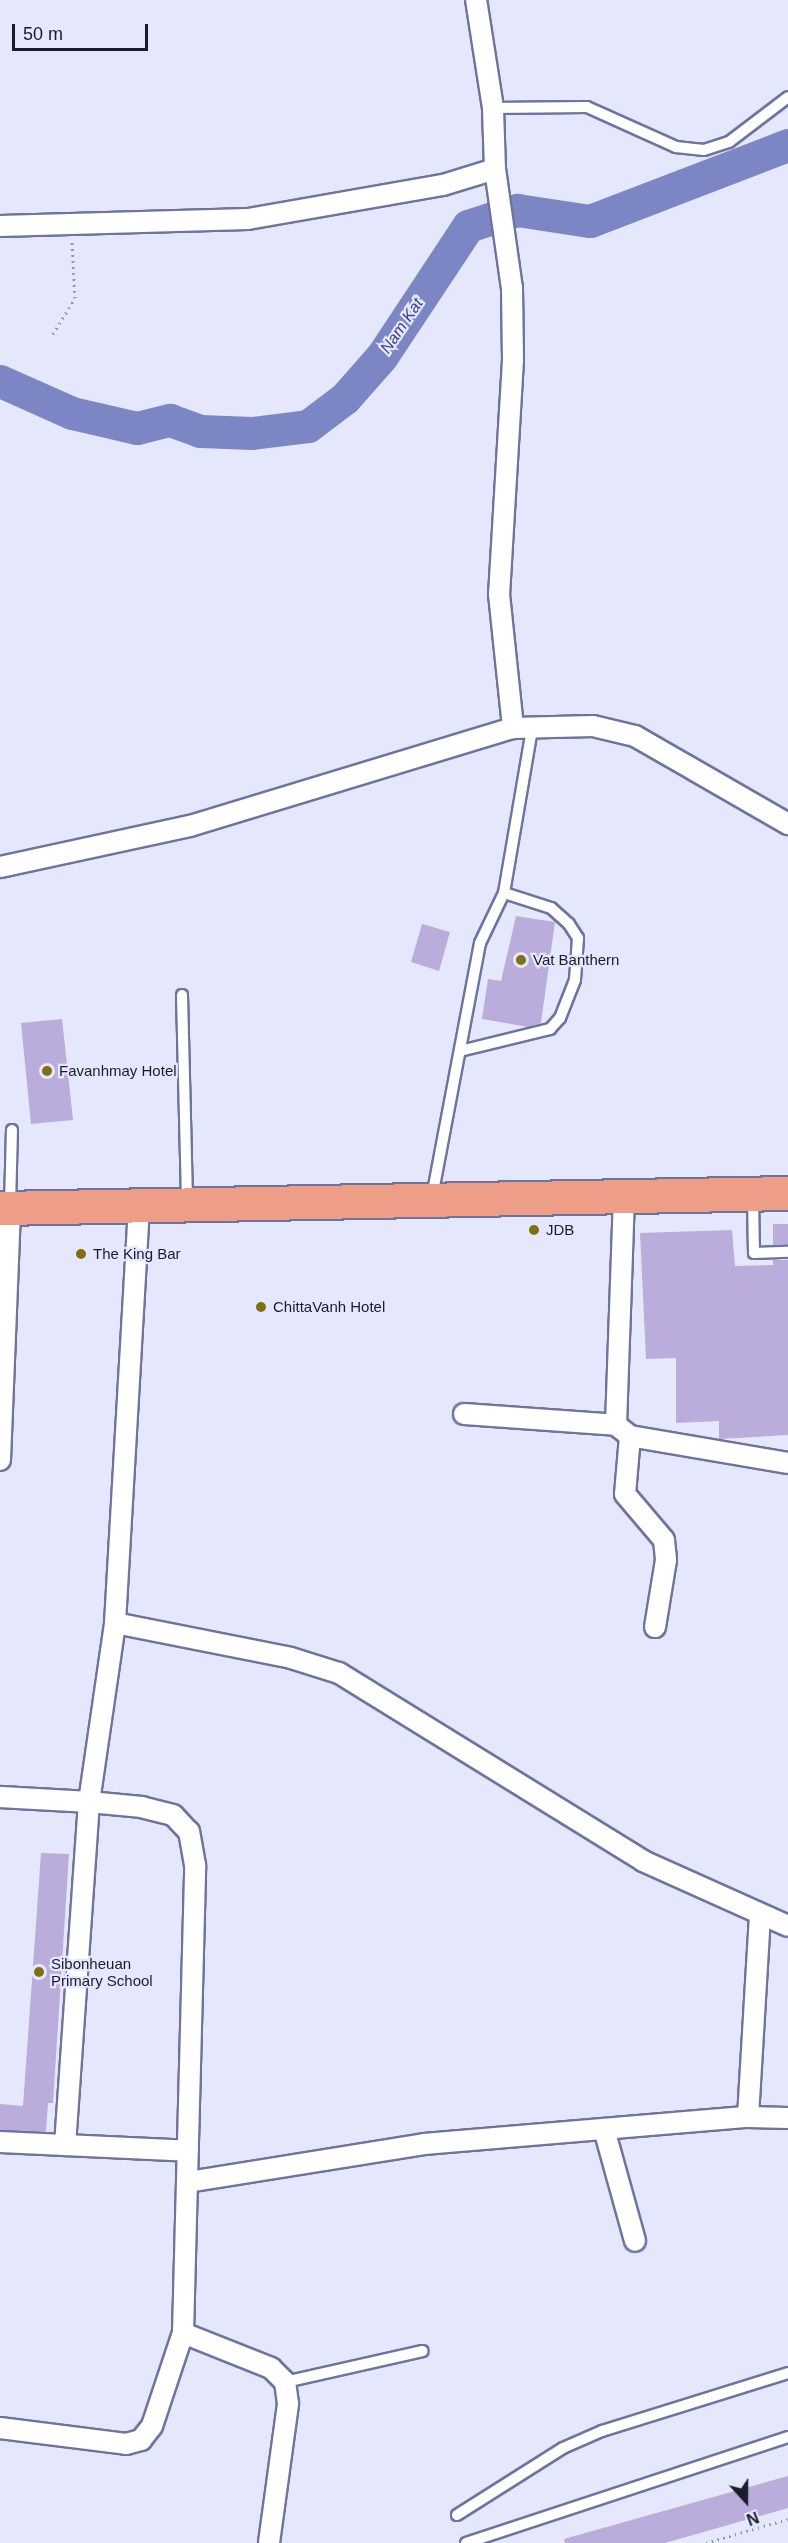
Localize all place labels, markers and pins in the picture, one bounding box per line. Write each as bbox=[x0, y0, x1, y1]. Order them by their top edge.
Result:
place label: Vat Banthern bbox=[533, 951, 619, 969]
marker: Vat Banthern bbox=[514, 953, 528, 967]
place label: Favanhmay Hotel bbox=[59, 1062, 177, 1080]
marker: Favanhmay Hotel bbox=[40, 1064, 54, 1078]
place label: JDB bbox=[546, 1221, 574, 1239]
marker: JDB bbox=[527, 1223, 541, 1237]
place label: The King Bar bbox=[93, 1245, 181, 1263]
marker: The King Bar bbox=[74, 1247, 88, 1261]
place label: ChittaVanh Hotel bbox=[273, 1298, 385, 1316]
marker: ChittaVanh Hotel bbox=[254, 1300, 268, 1314]
place label: Sibonheuan Primary School bbox=[51, 1954, 153, 1989]
marker: Sibonheuan Primary School bbox=[32, 1965, 46, 1979]

